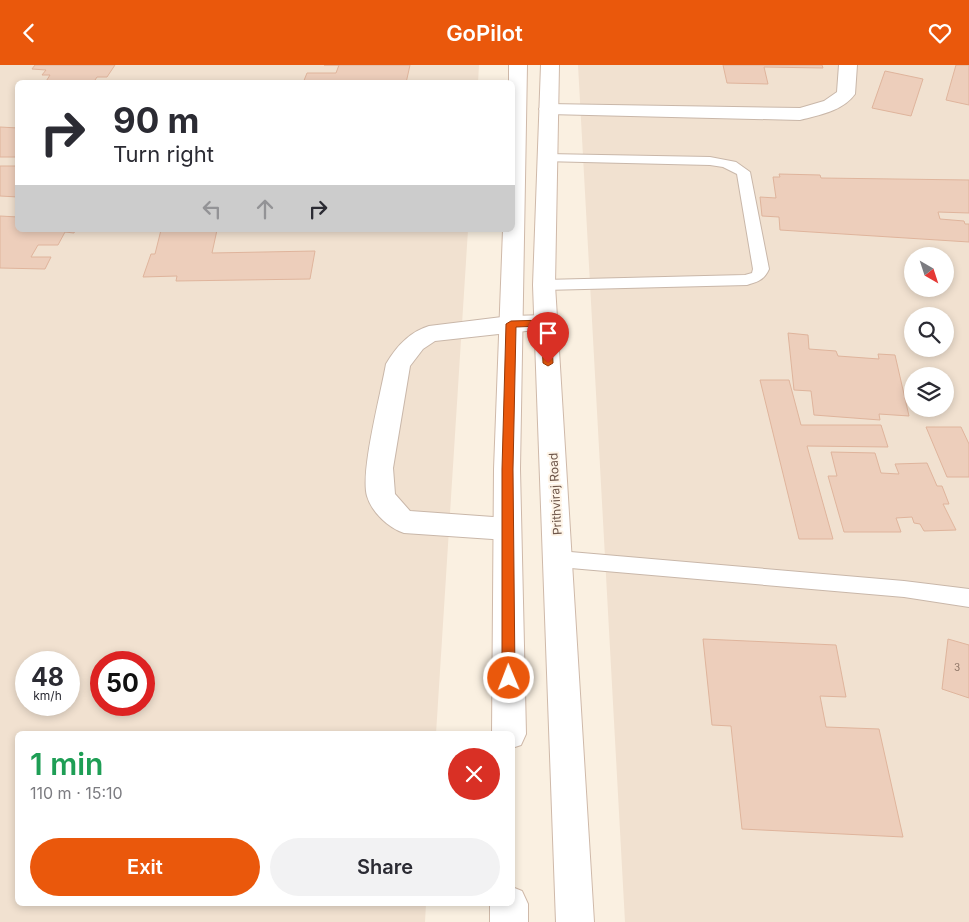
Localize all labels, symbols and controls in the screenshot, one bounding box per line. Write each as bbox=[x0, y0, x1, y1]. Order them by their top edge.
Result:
icon: back bbox=[15, 19, 43, 47]
icon: heart bbox=[926, 19, 954, 47]
text: GoPilot bbox=[446, 20, 523, 46]
text: 90 m bbox=[113, 99, 200, 141]
icon: right bbox=[30, 100, 95, 165]
text: Turn right bbox=[113, 141, 214, 167]
icon: left bbox=[198, 195, 226, 223]
icon: ahead bbox=[251, 195, 279, 223]
icon: right bbox=[304, 195, 332, 223]
north arrow bbox=[904, 247, 954, 297]
map controls bbox=[904, 247, 954, 417]
button: search bbox=[904, 307, 954, 357]
pin bbox=[527, 312, 569, 363]
icon: arrive bbox=[534, 319, 562, 347]
button: layers bbox=[904, 367, 954, 417]
street label: Prithviraj Road bbox=[545, 453, 565, 535]
speed limit sign: 50 bbox=[90, 651, 155, 716]
position arrow bbox=[482, 651, 534, 703]
house number: 3 bbox=[954, 661, 960, 673]
text: 48 bbox=[31, 662, 64, 692]
text: km/h bbox=[33, 688, 62, 703]
text: 1 min bbox=[30, 746, 103, 782]
button: close bbox=[448, 748, 500, 800]
text: 110 m · 15:10 bbox=[30, 783, 123, 803]
button: Exit bbox=[30, 838, 260, 896]
button: Share bbox=[270, 838, 500, 896]

